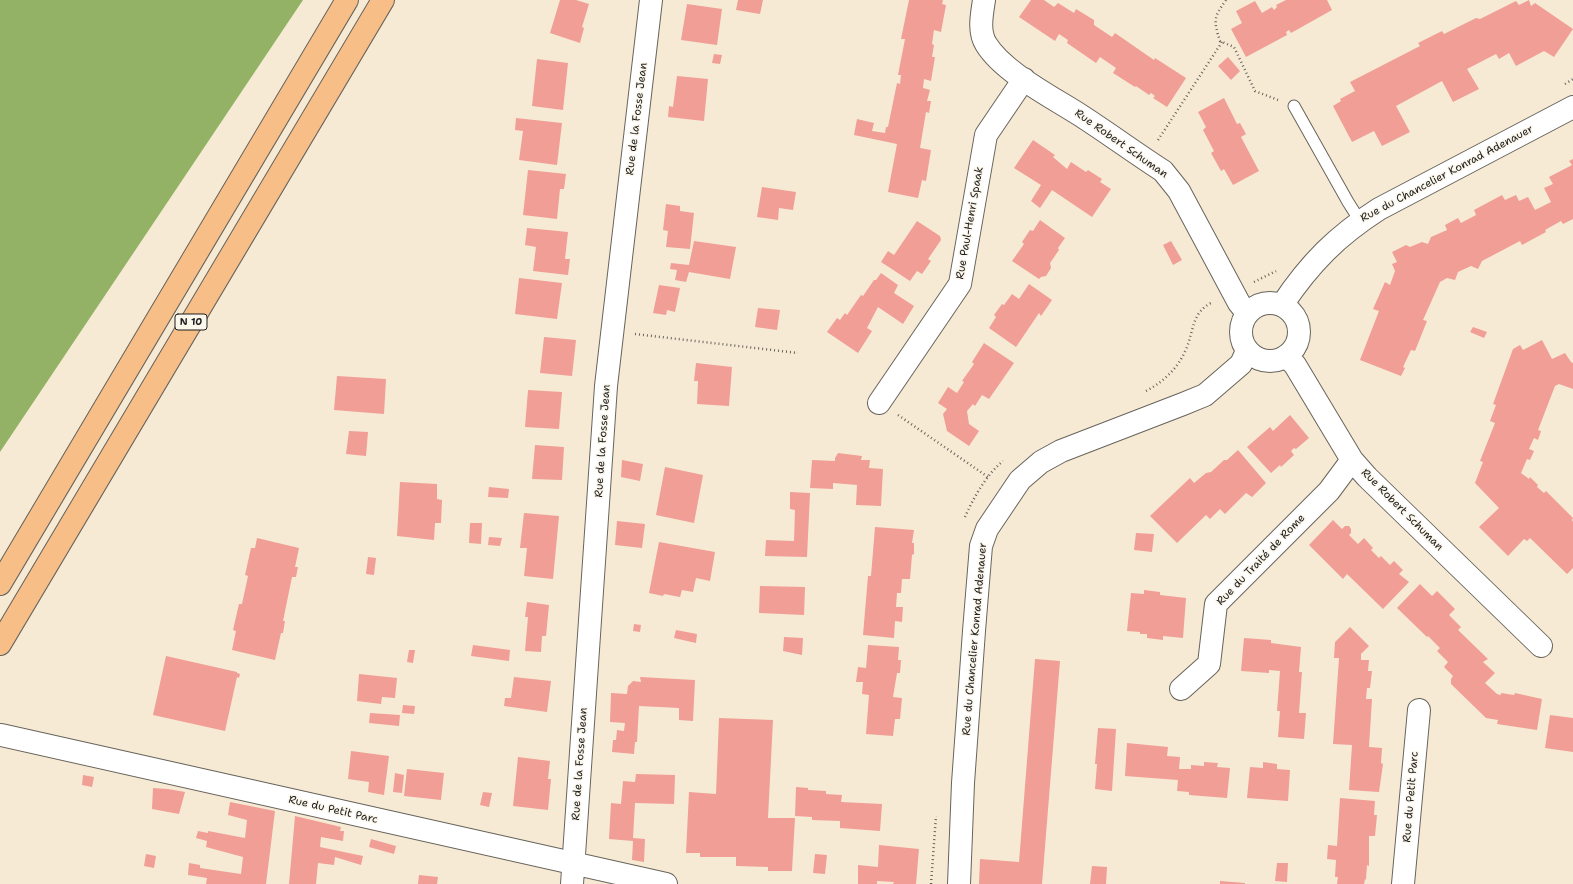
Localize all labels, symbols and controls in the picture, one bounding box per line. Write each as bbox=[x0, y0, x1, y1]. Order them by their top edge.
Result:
street label: Rue de la Fosse Jean bbox=[624, 62, 650, 176]
street label: Rue Robert Schuman bbox=[1072, 107, 1170, 181]
street label: Rue du Chancelier Konrad Adenauer bbox=[1358, 123, 1536, 225]
street label: Rue Paul-Henri Spaak bbox=[954, 166, 986, 280]
road number: N 10 bbox=[175, 314, 207, 330]
street label: Rue de la Fosse Jean bbox=[592, 384, 614, 498]
street label: Rue Robert Schuman bbox=[1358, 466, 1446, 554]
street label: Rue du Traité de Rome bbox=[1214, 512, 1308, 608]
street label: Rue du Chancelier Konrad Adenauer bbox=[960, 542, 990, 736]
street label: Rue de la Fosse Jean bbox=[569, 707, 591, 821]
street label: Rue du Petit Parc bbox=[1400, 751, 1422, 843]
street label: Rue du Petit Parc bbox=[287, 793, 379, 827]

